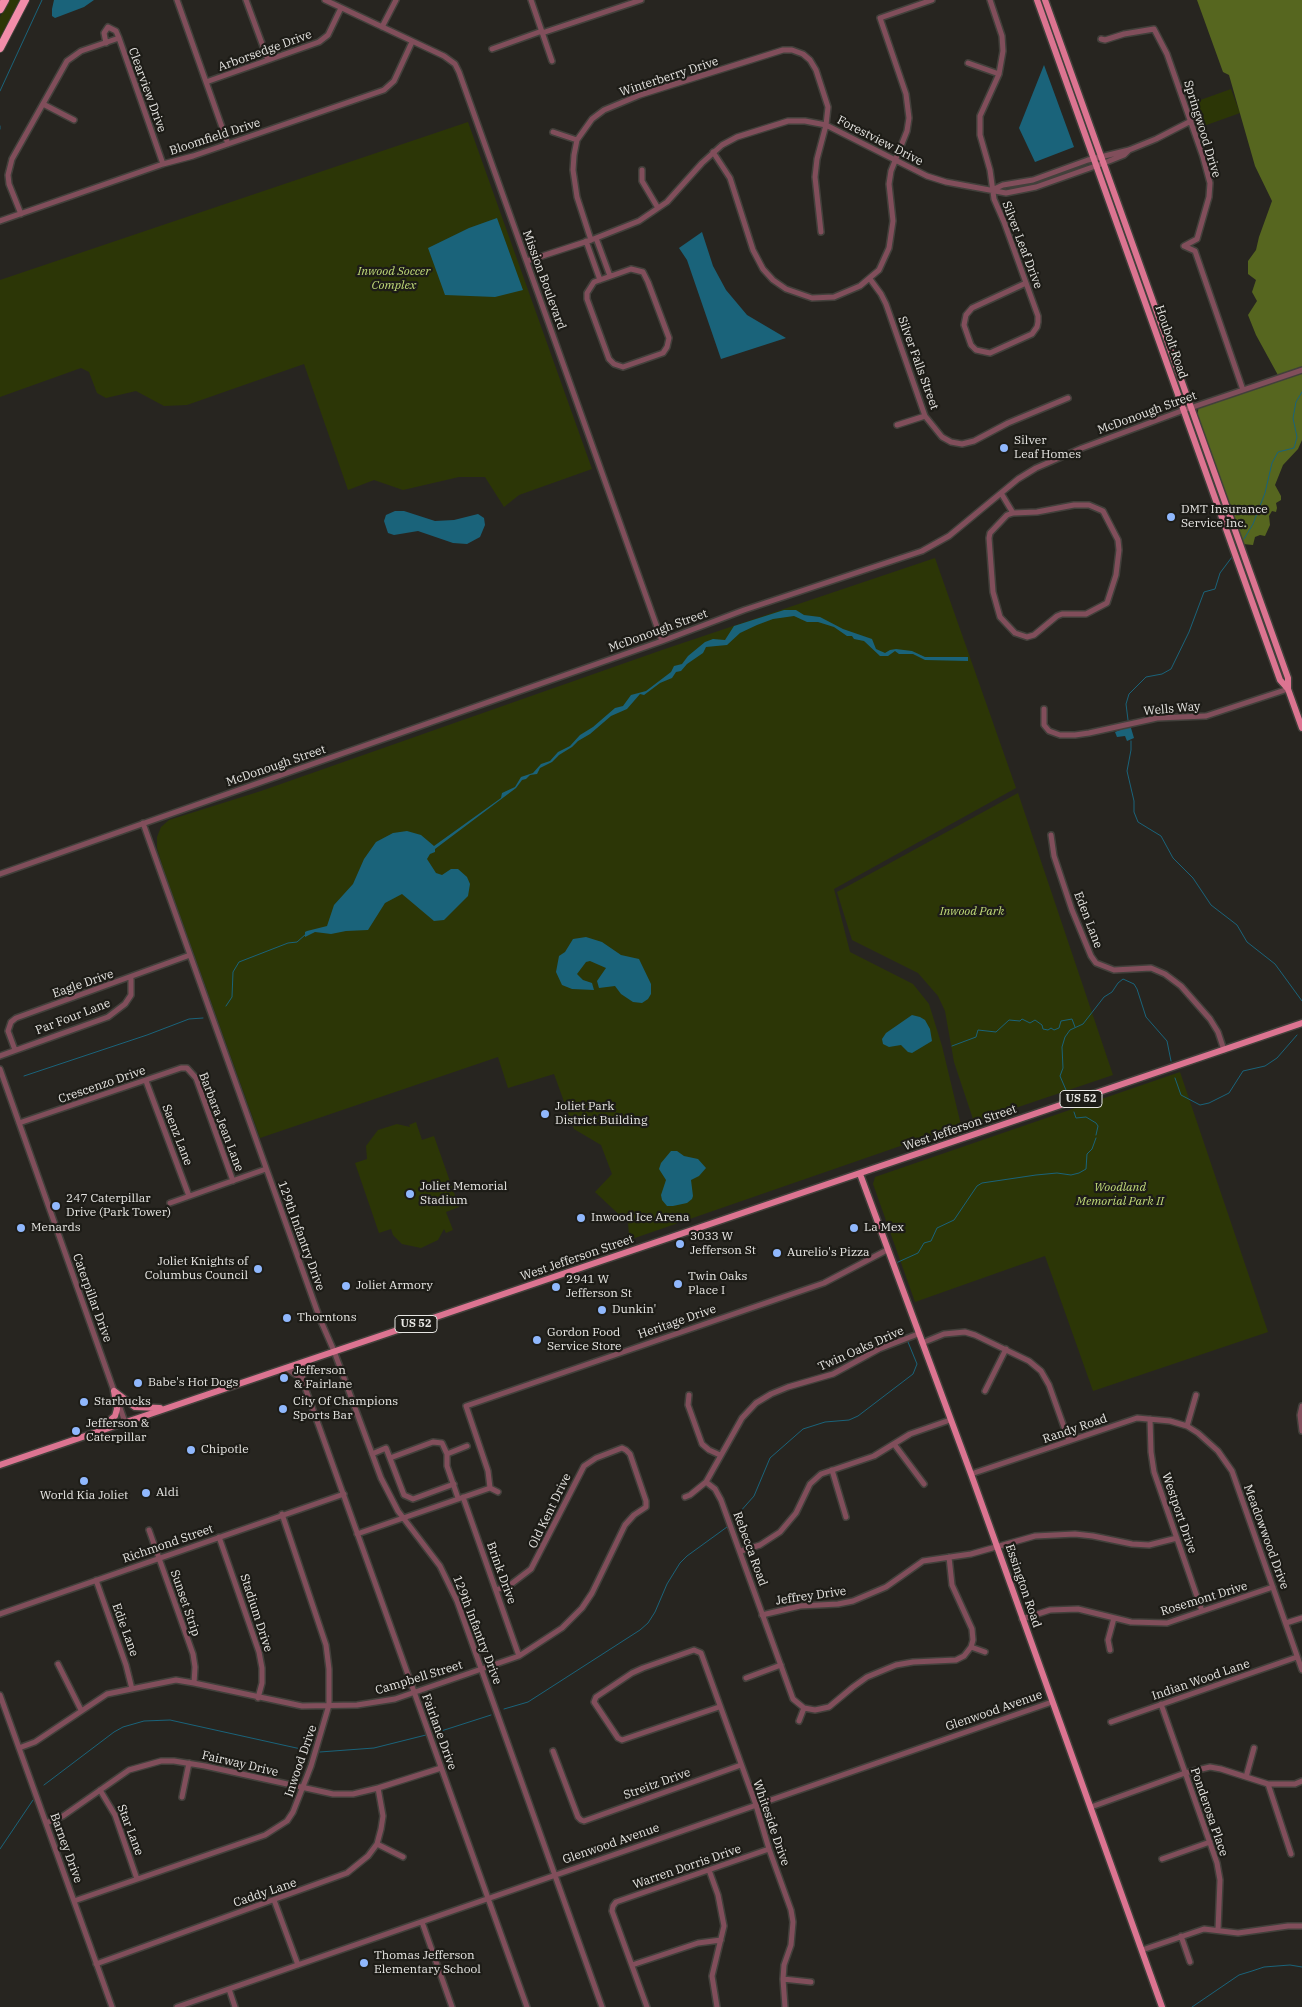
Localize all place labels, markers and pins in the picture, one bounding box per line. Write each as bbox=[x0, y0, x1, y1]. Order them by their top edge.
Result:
place label: Silver Leaf Homes bbox=[1014, 434, 1081, 462]
marker: Silver Leaf Homes bbox=[998, 442, 1010, 454]
place label: DMT Insurance Service Inc. bbox=[1181, 503, 1268, 531]
marker: DMT Insurance Service Inc. bbox=[1165, 511, 1177, 523]
place label: Joliet Park District Building bbox=[555, 1100, 648, 1128]
marker: Joliet Park District Building bbox=[539, 1108, 551, 1120]
place label: Joliet Memorial Stadium bbox=[420, 1180, 507, 1208]
marker: Joliet Memorial Stadium bbox=[404, 1188, 416, 1200]
place label: 247 Caterpillar Drive (Park Tower) bbox=[66, 1192, 171, 1220]
marker: 247 Caterpillar Drive (Park Tower) bbox=[50, 1200, 62, 1212]
place label: Inwood Ice Arena bbox=[591, 1211, 689, 1225]
marker: Inwood Ice Arena bbox=[575, 1212, 587, 1224]
place label: Menards bbox=[31, 1221, 81, 1235]
place label: La Mex bbox=[864, 1221, 904, 1235]
marker: Menards bbox=[15, 1222, 27, 1234]
marker: La Mex bbox=[848, 1222, 860, 1234]
place label: 3033 W Jefferson St bbox=[690, 1230, 756, 1258]
marker: 3033 W Jefferson St bbox=[674, 1238, 686, 1250]
place label: Aurelio's Pizza bbox=[787, 1246, 870, 1260]
marker: Aurelio's Pizza bbox=[771, 1247, 783, 1259]
place label: Joliet Knights of Columbus Council bbox=[145, 1255, 248, 1283]
marker: Joliet Knights of Columbus Council bbox=[252, 1263, 264, 1275]
place label: Twin Oaks Place I bbox=[688, 1270, 747, 1298]
place label: 2941 W Jefferson St bbox=[566, 1273, 632, 1301]
marker: Twin Oaks Place I bbox=[672, 1278, 684, 1290]
place label: Joliet Armory bbox=[356, 1279, 433, 1293]
marker: Joliet Armory bbox=[340, 1280, 352, 1292]
marker: 2941 W Jefferson St bbox=[550, 1281, 562, 1293]
place label: Dunkin' bbox=[612, 1303, 656, 1317]
marker: Dunkin' bbox=[596, 1304, 608, 1316]
place label: Thorntons bbox=[297, 1311, 357, 1325]
marker: Thorntons bbox=[281, 1312, 293, 1324]
place label: Gordon Food Service Store bbox=[547, 1326, 621, 1354]
marker: Gordon Food Service Store bbox=[531, 1334, 543, 1346]
place label: Jefferson & Fairlane bbox=[294, 1364, 352, 1392]
marker: Jefferson & Fairlane bbox=[278, 1372, 290, 1384]
place label: Babe's Hot Dogs bbox=[148, 1376, 238, 1390]
marker: Babe's Hot Dogs bbox=[132, 1377, 144, 1389]
place label: Starbucks bbox=[94, 1395, 151, 1409]
place label: City Of Champions Sports Bar bbox=[293, 1395, 398, 1423]
marker: Starbucks bbox=[78, 1396, 90, 1408]
marker: City Of Champions Sports Bar bbox=[277, 1403, 289, 1415]
place label: Jefferson & Caterpillar bbox=[86, 1417, 149, 1445]
marker: Jefferson & Caterpillar bbox=[70, 1425, 82, 1437]
place label: Chipotle bbox=[201, 1443, 249, 1457]
marker: Chipotle bbox=[185, 1444, 197, 1456]
marker: World Kia Joliet bbox=[78, 1475, 90, 1487]
place label: Aldi bbox=[156, 1486, 179, 1500]
marker: Aldi bbox=[140, 1487, 152, 1499]
place label: World Kia Joliet bbox=[40, 1489, 128, 1503]
place label: Thomas Jefferson Elementary School bbox=[374, 1949, 481, 1977]
marker: Thomas Jefferson Elementary School bbox=[358, 1957, 370, 1969]

